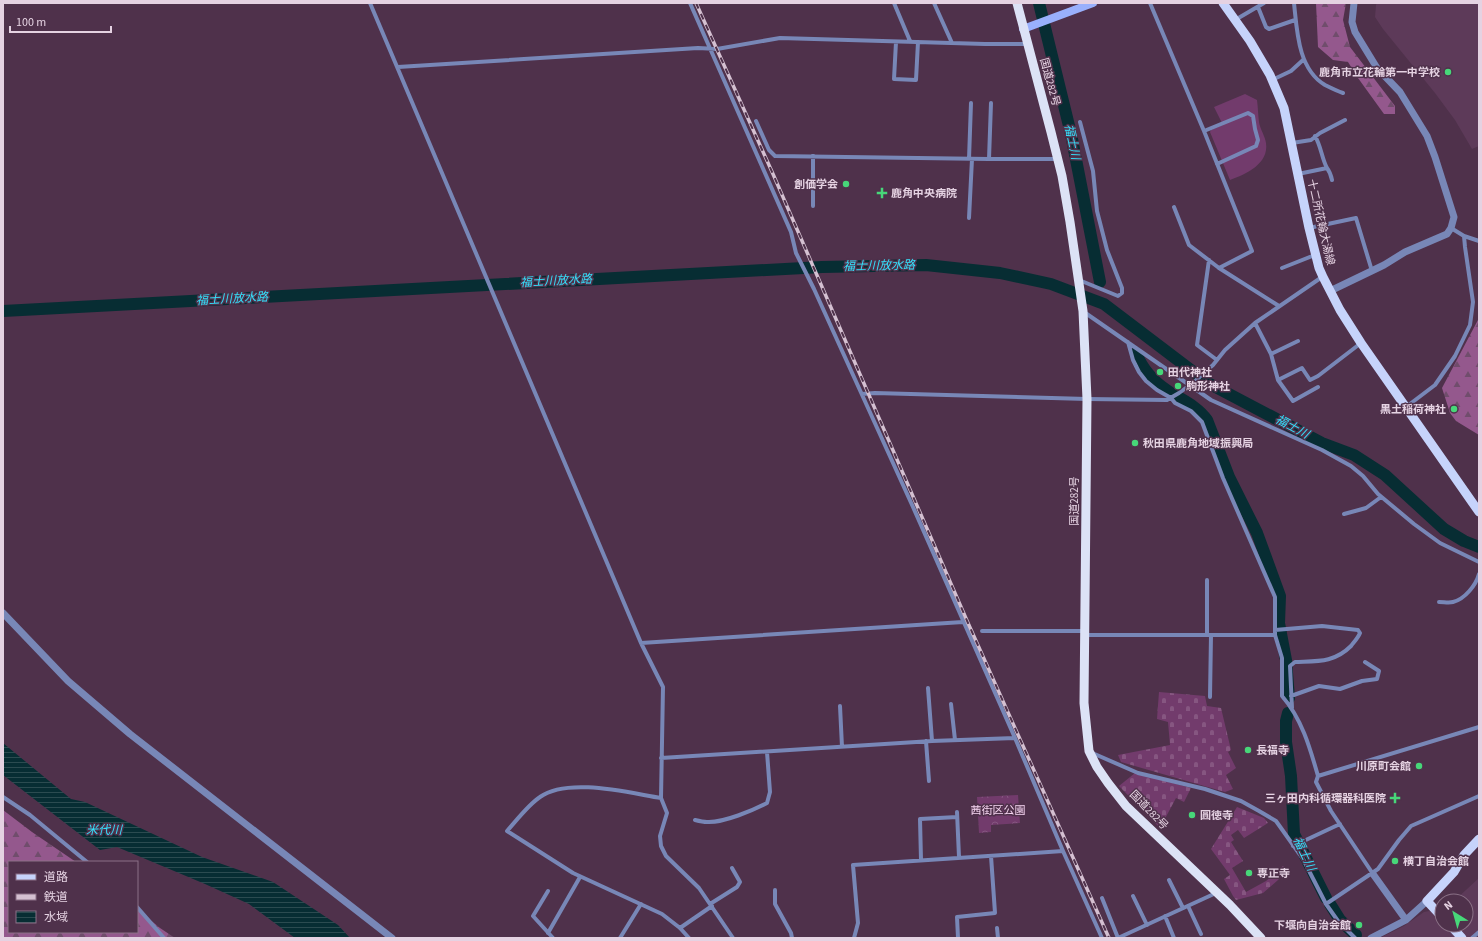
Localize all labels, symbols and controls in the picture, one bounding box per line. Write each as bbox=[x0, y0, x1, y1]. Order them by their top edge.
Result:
scale bar bbox=[10, 8, 111, 34]
text: 100 m bbox=[16, 14, 46, 31]
street label: 国道282号 bbox=[1036, 56, 1064, 108]
place label: 鹿角市立花輪第一中学校 bbox=[1319, 65, 1440, 80]
marker: 鹿角市立花輪第一中学校 bbox=[1443, 67, 1453, 77]
water label: 福士川 bbox=[1060, 123, 1084, 163]
place label: 創価学会 bbox=[794, 177, 838, 192]
street label: 十二所花輪大湯線 bbox=[1304, 177, 1338, 267]
marker: 創価学会 bbox=[841, 179, 851, 189]
place label: 鹿角中央病院 bbox=[891, 186, 957, 201]
marker: 鹿角中央病院 bbox=[876, 187, 888, 199]
water label: 福士川放水路 bbox=[843, 257, 916, 275]
water label: 福士川放水路 bbox=[520, 271, 593, 291]
water label: 福士川放水路 bbox=[196, 289, 269, 309]
place label: 田代神社 bbox=[1168, 365, 1212, 380]
marker: 田代神社 bbox=[1155, 367, 1165, 377]
place label: 駒形神社 bbox=[1186, 379, 1230, 394]
marker: 駒形神社 bbox=[1173, 381, 1183, 391]
place label: 黒土稲荷神社 bbox=[1380, 402, 1446, 417]
marker: 黒土稲荷神社 bbox=[1449, 404, 1459, 414]
water label: 福士川 bbox=[1272, 411, 1314, 444]
place label: 秋田県鹿角地域振興局 bbox=[1143, 436, 1253, 451]
marker: 秋田県鹿角地域振興局 bbox=[1130, 438, 1140, 448]
street label: 国道282号 bbox=[1067, 476, 1082, 526]
place label: 長福寺 bbox=[1256, 743, 1289, 758]
marker: 長福寺 bbox=[1243, 745, 1253, 755]
place label: 川原町会館 bbox=[1356, 759, 1411, 774]
marker: 川原町会館 bbox=[1414, 761, 1424, 771]
street label: 国道282号 bbox=[1126, 787, 1172, 833]
place label: 三ヶ田内科循環器科医院 bbox=[1265, 791, 1386, 806]
marker: 三ヶ田内科循環器科医院 bbox=[1389, 792, 1401, 804]
park label: 茜街区公園 bbox=[971, 803, 1026, 818]
place label: 圓徳寺 bbox=[1200, 808, 1233, 823]
marker: 圓徳寺 bbox=[1187, 810, 1197, 820]
water label: 米代川 bbox=[86, 822, 124, 839]
water label: 福士川 bbox=[1288, 834, 1320, 876]
place label: 横丁自治会館 bbox=[1403, 854, 1469, 869]
marker: 横丁自治会館 bbox=[1390, 856, 1400, 866]
legend bbox=[8, 861, 138, 933]
place label: 専正寺 bbox=[1257, 866, 1290, 881]
marker: 専正寺 bbox=[1244, 868, 1254, 878]
text: 道路 bbox=[44, 869, 68, 886]
text: 鉄道 bbox=[44, 889, 68, 906]
north arrow bbox=[1434, 893, 1474, 933]
text: N bbox=[1441, 897, 1456, 914]
text: 水域 bbox=[44, 909, 68, 926]
place label: 下堰向自治会館 bbox=[1274, 918, 1351, 933]
marker: 下堰向自治会館 bbox=[1354, 920, 1364, 930]

